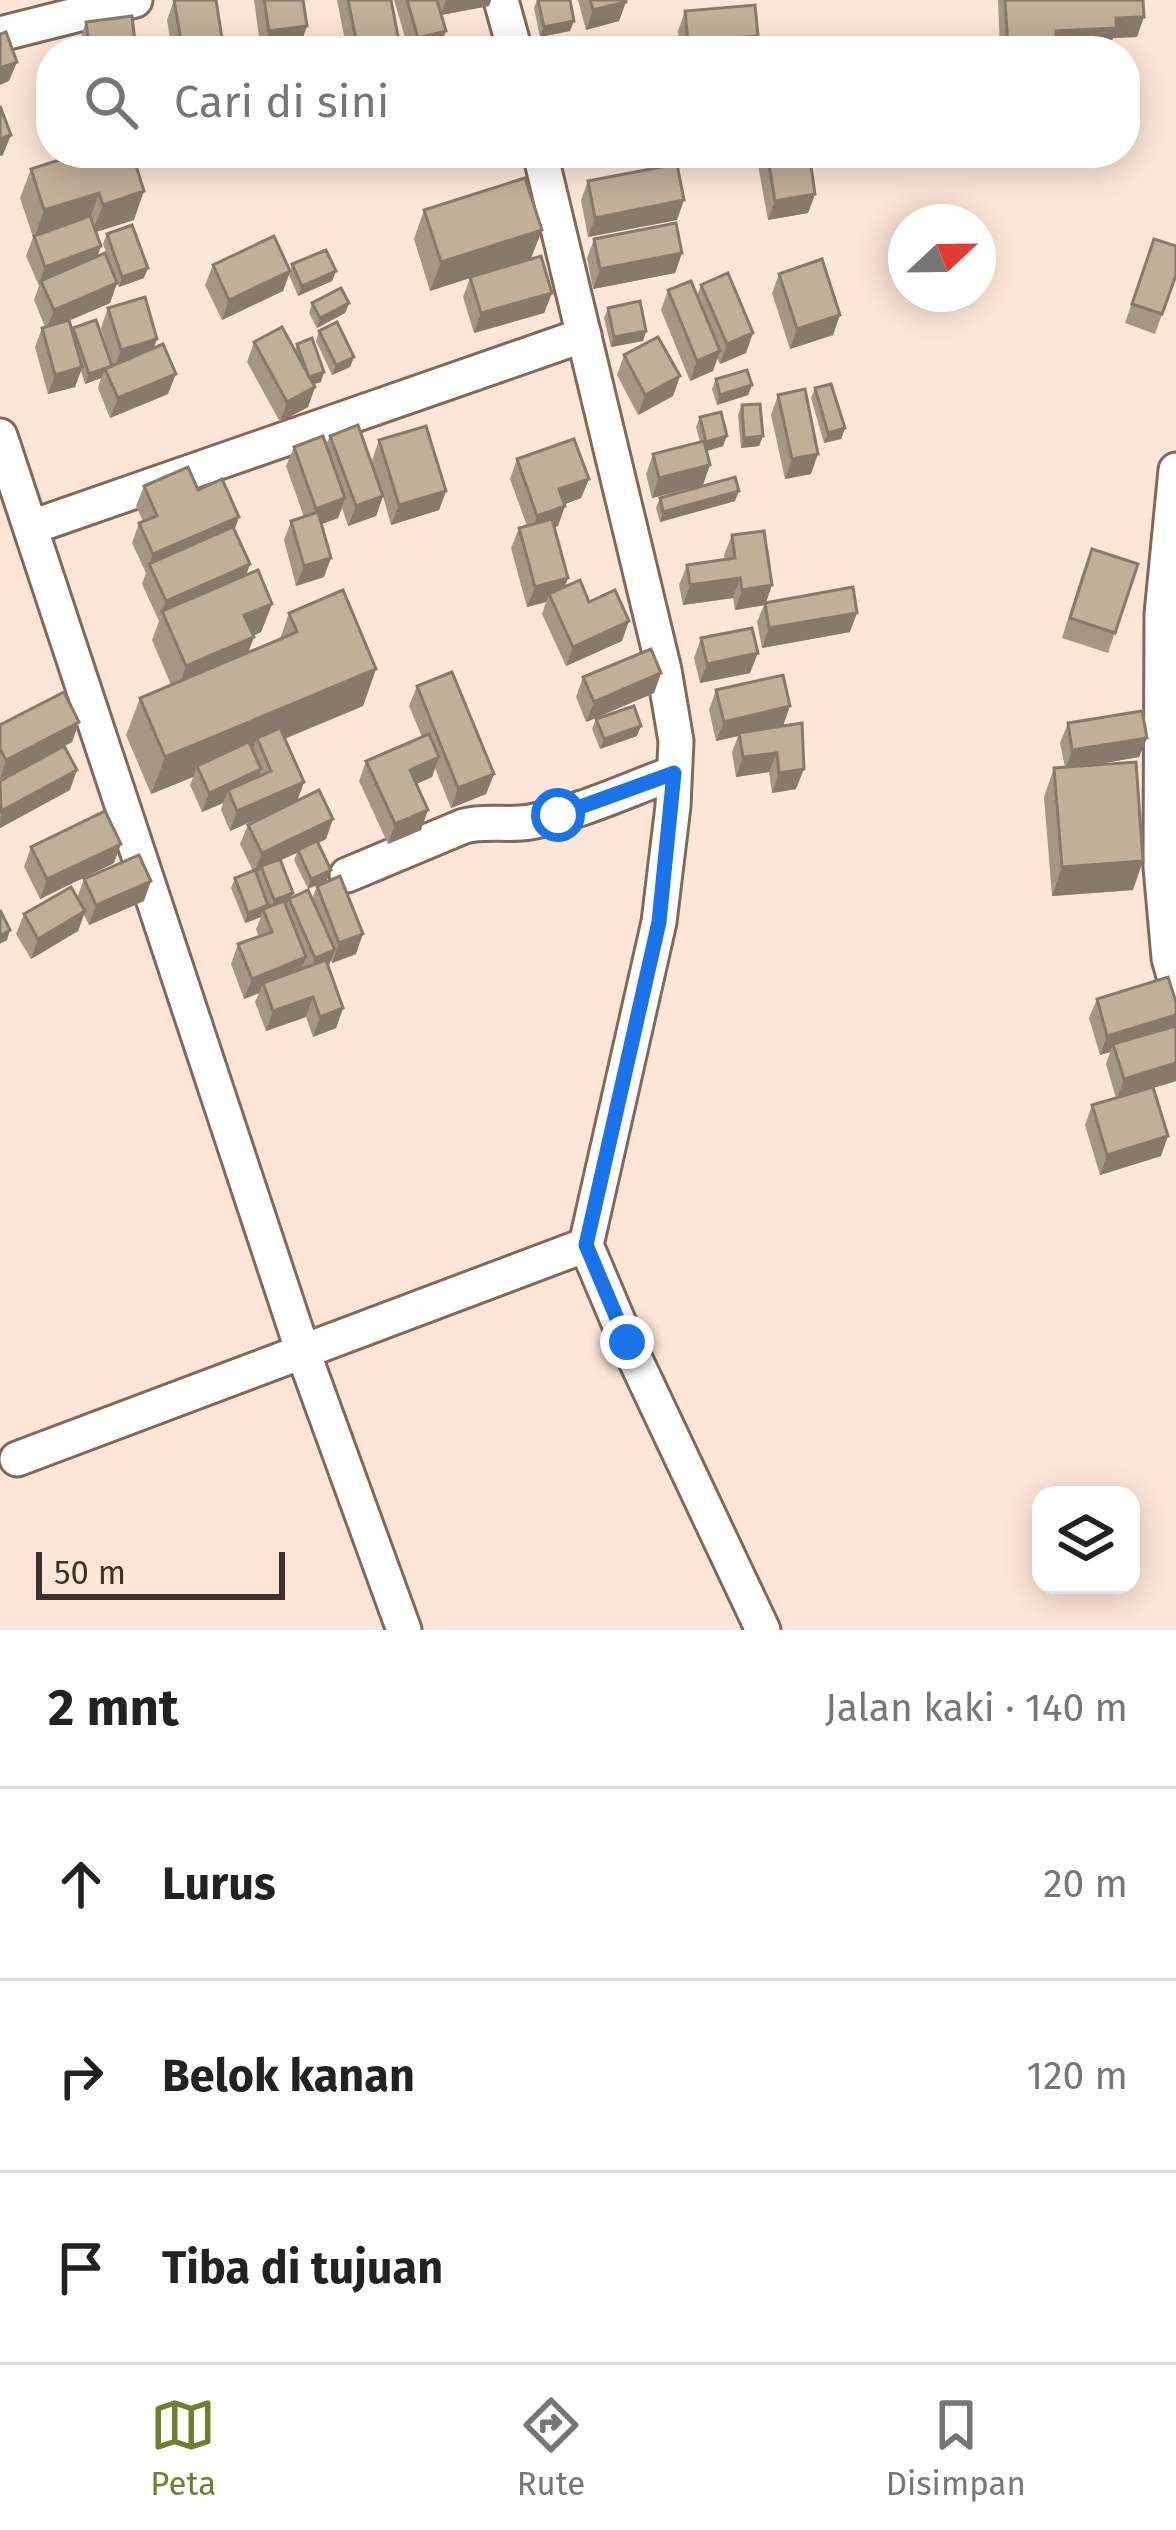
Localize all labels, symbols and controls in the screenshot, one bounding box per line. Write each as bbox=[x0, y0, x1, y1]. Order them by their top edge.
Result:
search box bbox=[36, 36, 1140, 168]
icon: search bbox=[78, 69, 144, 135]
text: Cari di sini bbox=[174, 75, 390, 129]
north arrow bbox=[888, 204, 996, 312]
route start bbox=[531, 788, 585, 842]
route end bbox=[600, 1315, 654, 1369]
map controls bbox=[1032, 1486, 1140, 1594]
button: layers bbox=[1032, 1486, 1140, 1594]
scale bar bbox=[36, 1546, 285, 1599]
text: 50 m bbox=[54, 1553, 126, 1593]
text: 2 mnt bbox=[48, 1677, 179, 1739]
text: Jalan kaki · 140 m bbox=[825, 1685, 1128, 1731]
icon: ahead bbox=[48, 1851, 114, 1917]
text: Lurus bbox=[162, 1857, 276, 1911]
text: 20 m bbox=[1043, 1861, 1128, 1907]
icon: right bbox=[48, 2043, 114, 2109]
text: Belok kanan bbox=[162, 2049, 415, 2103]
text: 120 m bbox=[1026, 2053, 1128, 2099]
icon: arrive bbox=[48, 2235, 114, 2301]
text: Tiba di tujuan bbox=[162, 2241, 443, 2295]
tab: Peta bbox=[150, 2392, 216, 2504]
tab: Rute bbox=[517, 2392, 585, 2504]
tab: Disimpan bbox=[886, 2392, 1026, 2504]

